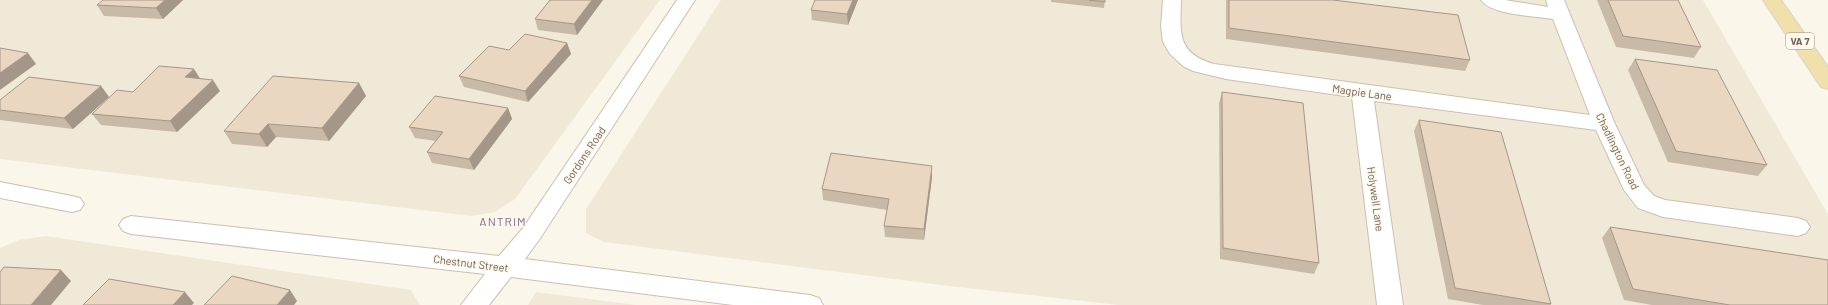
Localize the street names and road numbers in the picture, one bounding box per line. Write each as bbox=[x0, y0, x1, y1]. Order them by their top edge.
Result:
road number: VA 7 bbox=[1786, 33, 1814, 49]
street label: Magpie Lane bbox=[1331, 81, 1393, 103]
street label: Chadlington Road bbox=[1594, 111, 1642, 191]
street label: Gordons Road bbox=[560, 124, 608, 186]
street label: Holywell Lane bbox=[1365, 166, 1387, 232]
street label: Chestnut Street bbox=[433, 252, 509, 274]

